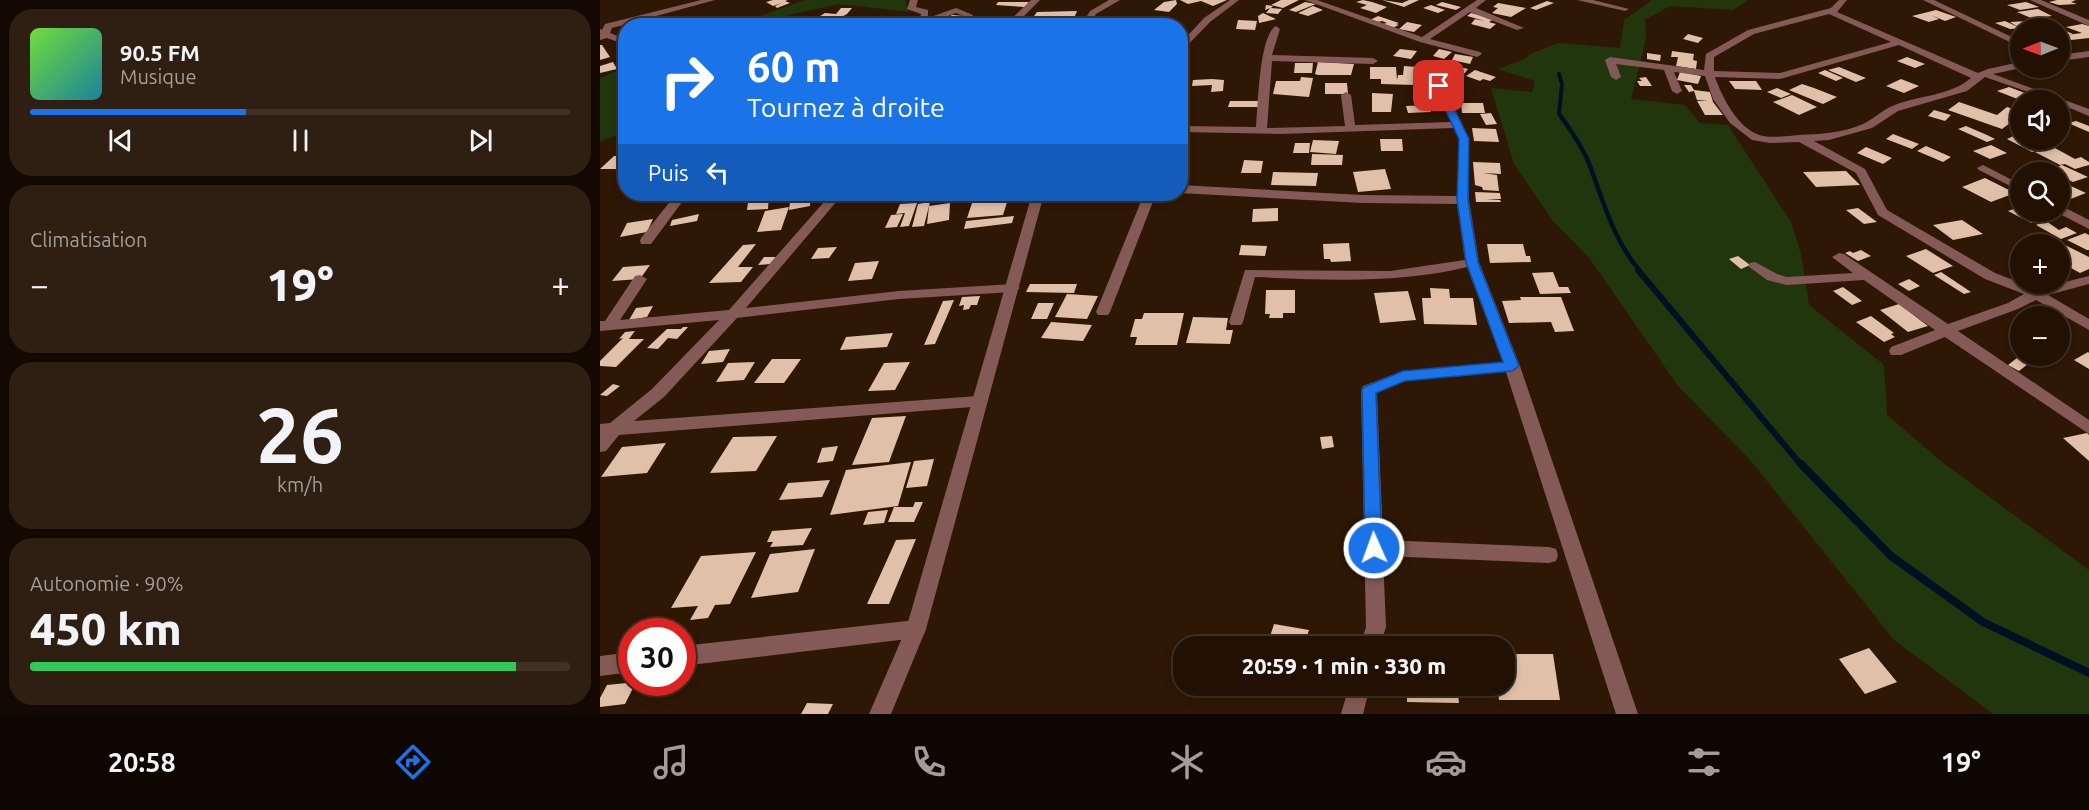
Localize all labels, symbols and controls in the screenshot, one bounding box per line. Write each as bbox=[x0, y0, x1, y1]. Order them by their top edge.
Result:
north arrow bbox=[2010, 18, 2070, 78]
map controls bbox=[2010, 18, 2070, 366]
text: 90.5 FM bbox=[120, 40, 200, 65]
icon: right bbox=[648, 42, 726, 120]
text: 60 m bbox=[747, 43, 841, 90]
pin bbox=[1413, 60, 1464, 111]
text: Musique bbox=[120, 65, 197, 88]
icon: arrive bbox=[1422, 69, 1455, 102]
button: sound bbox=[2010, 90, 2070, 150]
text: Tournez à droite bbox=[747, 92, 945, 122]
icon: previous bbox=[104, 124, 137, 157]
icon: pause bbox=[284, 124, 317, 157]
icon: next bbox=[464, 124, 497, 157]
icon: left bbox=[701, 156, 734, 189]
text: Puis bbox=[648, 160, 689, 185]
button: search bbox=[2010, 162, 2070, 222]
text: Climatisation bbox=[30, 228, 147, 251]
button: + bbox=[2010, 234, 2070, 294]
text: 19° bbox=[266, 259, 334, 310]
text: − bbox=[30, 266, 49, 303]
text: + bbox=[551, 266, 570, 303]
button: − bbox=[2010, 306, 2070, 366]
text: 26 bbox=[256, 390, 344, 478]
text: km/h bbox=[277, 473, 323, 496]
position arrow bbox=[1342, 516, 1406, 580]
text: Autonomie · 90% bbox=[30, 572, 184, 595]
text: 450 km bbox=[30, 603, 182, 654]
speed limit sign: 30 bbox=[618, 618, 696, 696]
text: 20:59 · 1 min · 330 m bbox=[1242, 653, 1446, 678]
icon: directions bbox=[392, 741, 434, 783]
icon: music bbox=[650, 741, 692, 783]
icon: phone bbox=[908, 741, 950, 783]
icon: climate bbox=[1166, 741, 1208, 783]
icon: car bbox=[1425, 741, 1467, 783]
icon: filters bbox=[1683, 741, 1725, 783]
text: 20:58 bbox=[108, 747, 176, 777]
text: 19° bbox=[1941, 747, 1981, 777]

